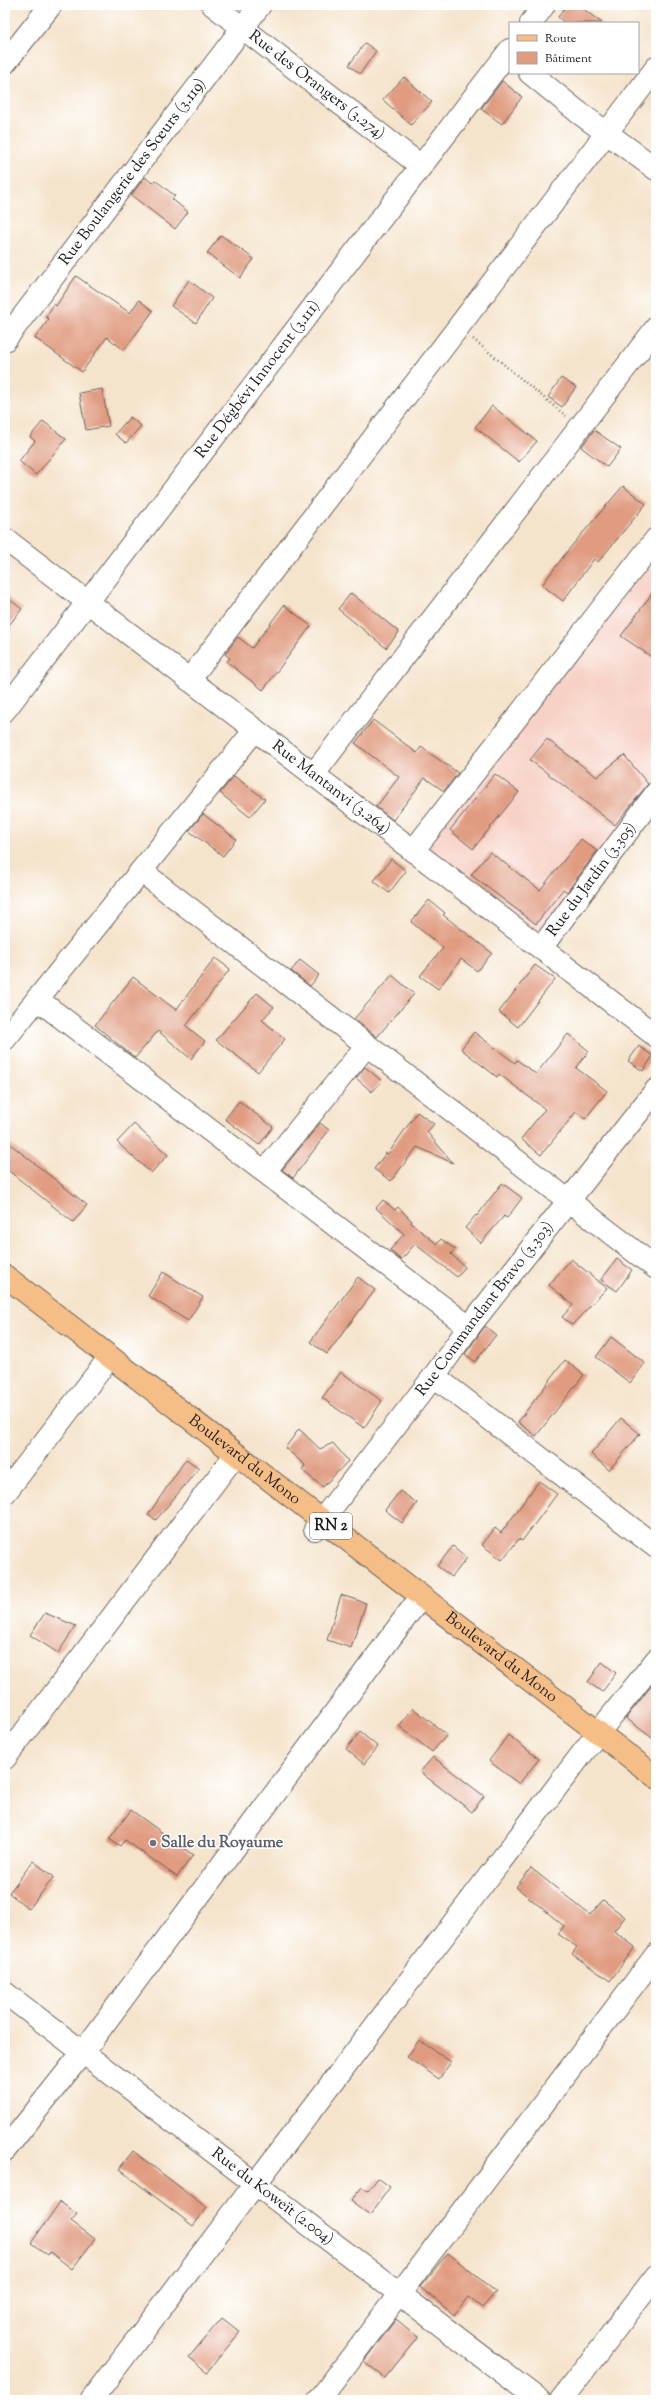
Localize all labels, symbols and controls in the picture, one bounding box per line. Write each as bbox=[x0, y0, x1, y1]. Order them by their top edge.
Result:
legend bbox=[509, 22, 639, 74]
street label: Rue des Orangers (3.274) bbox=[243, 25, 390, 145]
text: Route bbox=[545, 30, 577, 48]
text: Bâtiment bbox=[545, 50, 592, 68]
street label: Rue Boulangerie des Sœurs (3.119) bbox=[54, 74, 212, 271]
street label: Rue Dégbévi Innocent (3.111) bbox=[190, 296, 326, 463]
street label: Rue Mantanvi (3.264) bbox=[267, 735, 395, 841]
street label: Rue du Jardin (3.305) bbox=[541, 818, 642, 942]
street label: Rue Commandant Bravo (3.303) bbox=[411, 1217, 559, 1401]
street label: Boulevard du Mono bbox=[183, 1409, 306, 1511]
road number: RN 2 bbox=[310, 1513, 352, 1539]
street label: Boulevard du Mono bbox=[440, 1607, 562, 1709]
place label: Salle du Royaume bbox=[161, 1832, 284, 1855]
marker: Salle du Royaume bbox=[148, 1838, 158, 1848]
street label: Rue du Koweït (2.004) bbox=[206, 2143, 338, 2251]

